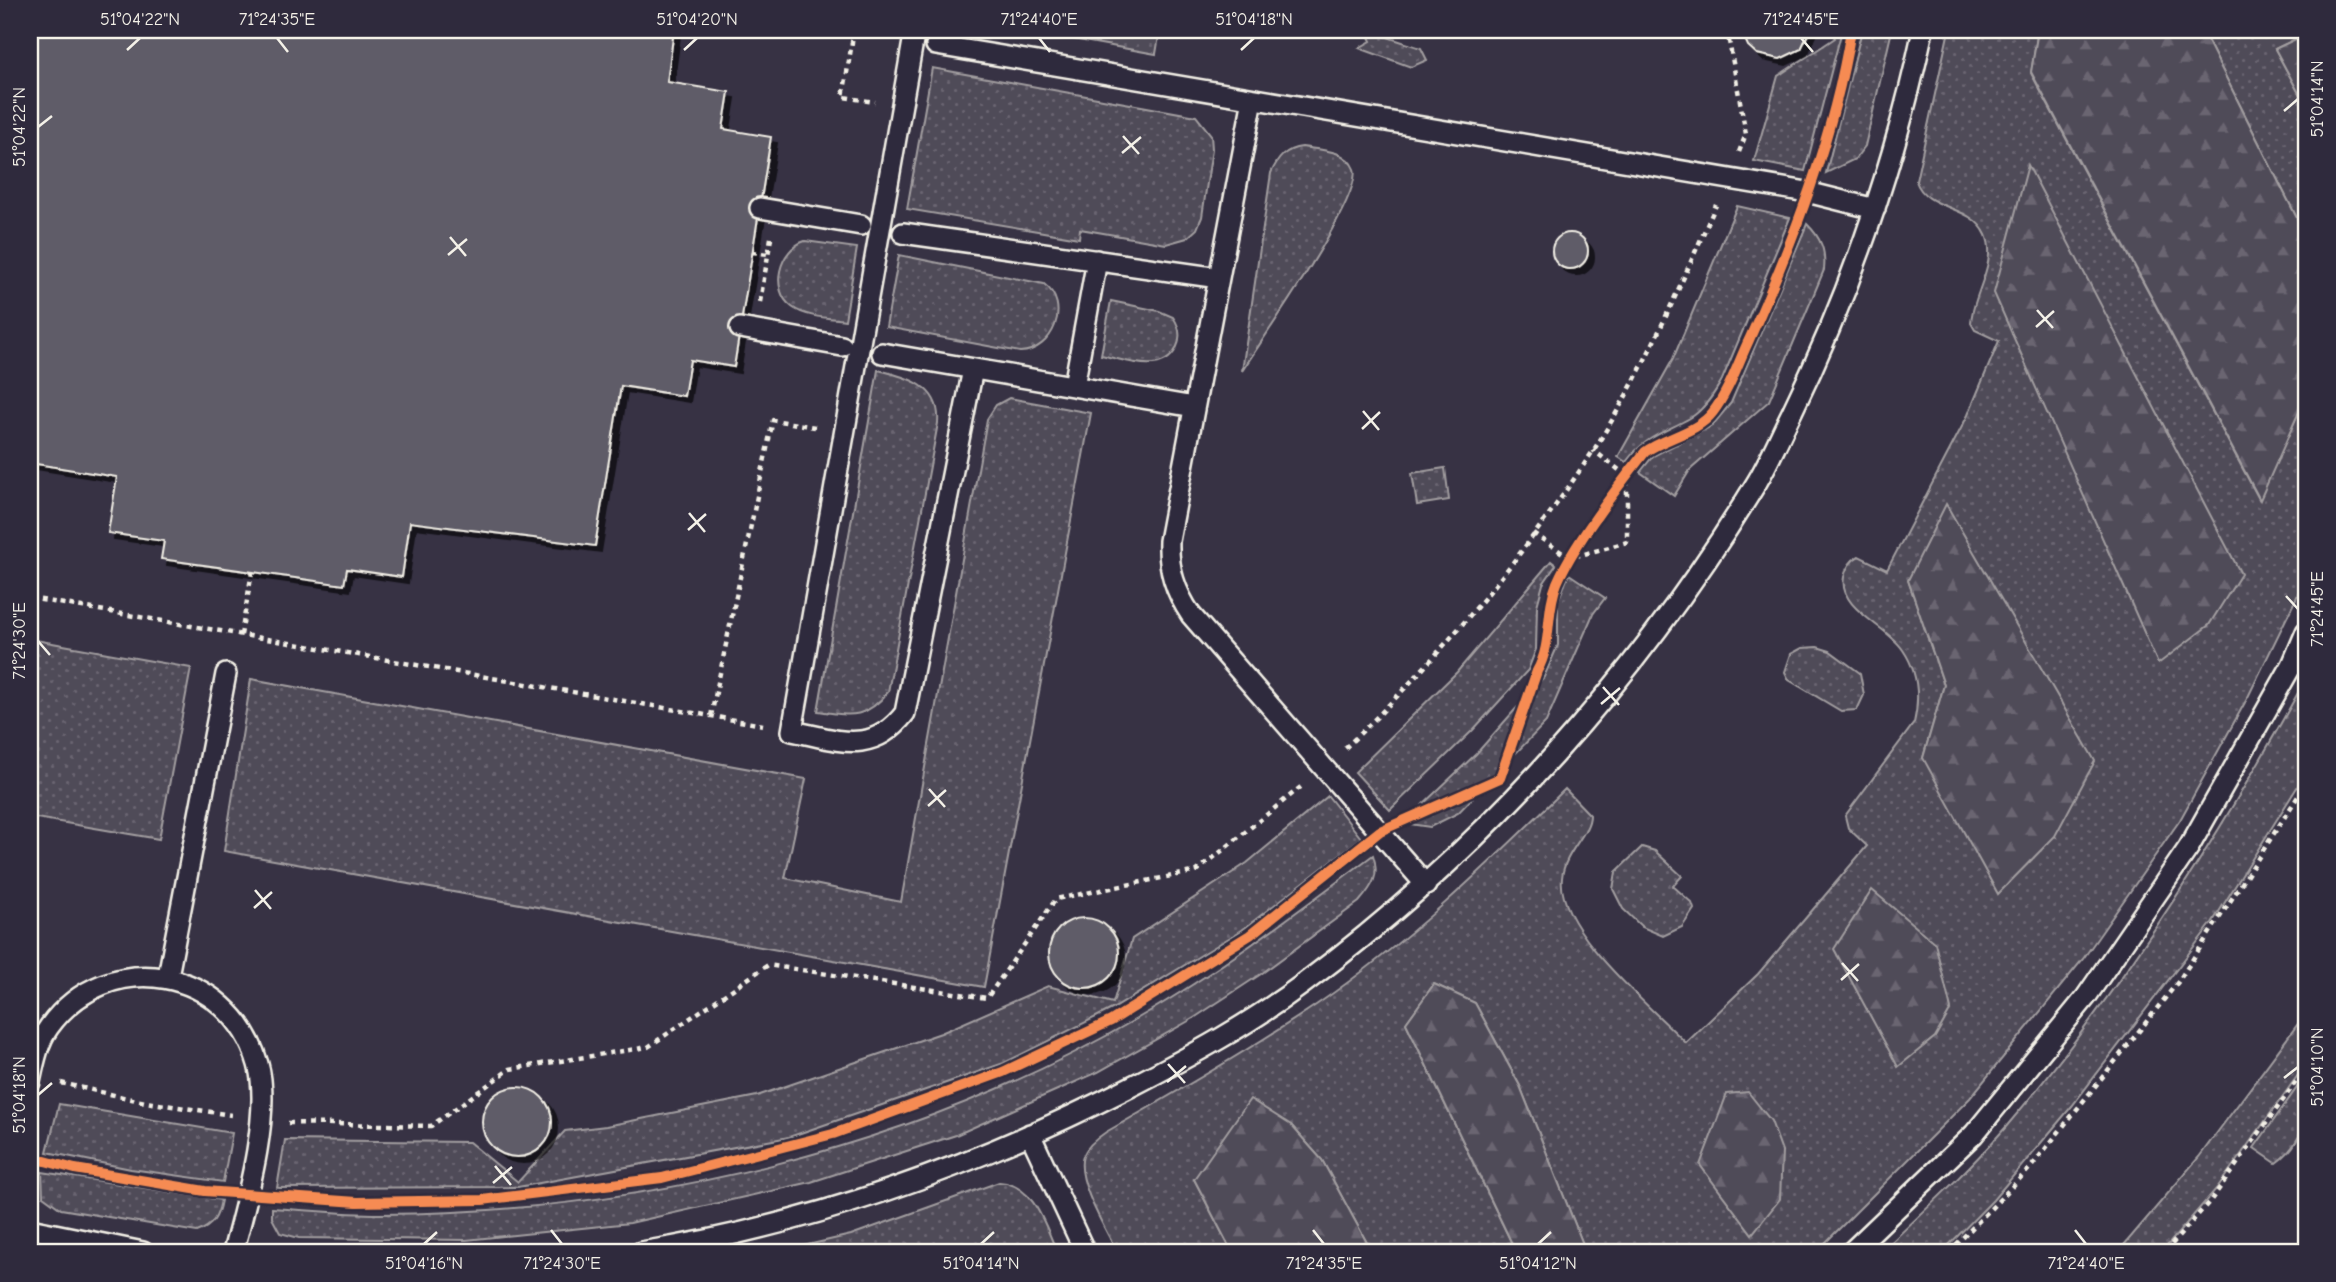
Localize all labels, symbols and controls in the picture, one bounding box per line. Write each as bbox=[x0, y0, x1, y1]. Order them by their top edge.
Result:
text: 51°04'22"N bbox=[100, 9, 180, 30]
text: 71°24'35"E bbox=[239, 9, 315, 30]
text: 51°04'20"N bbox=[656, 9, 738, 30]
text: 71°24'40"E bbox=[1000, 9, 1078, 30]
text: 51°04'18"N bbox=[1215, 9, 1293, 30]
text: 71°24'45"E bbox=[1763, 9, 1839, 30]
text: 51°04'14"N bbox=[2307, 60, 2328, 138]
text: 51°04'22"N bbox=[9, 87, 30, 167]
text: 71°24'45"E bbox=[2307, 571, 2328, 647]
text: 71°24'30"E bbox=[9, 602, 30, 680]
text: 51°04'10"N bbox=[2307, 1027, 2328, 1107]
text: 51°04'18"N bbox=[9, 1056, 30, 1134]
text: 51°04'16"N bbox=[385, 1253, 463, 1274]
text: 71°24'30"E bbox=[523, 1253, 601, 1274]
text: 51°04'14"N bbox=[942, 1253, 1020, 1274]
text: 71°24'35"E bbox=[1286, 1253, 1362, 1274]
text: 51°04'12"N bbox=[1499, 1253, 1577, 1274]
text: 71°24'40"E bbox=[2047, 1253, 2125, 1274]

